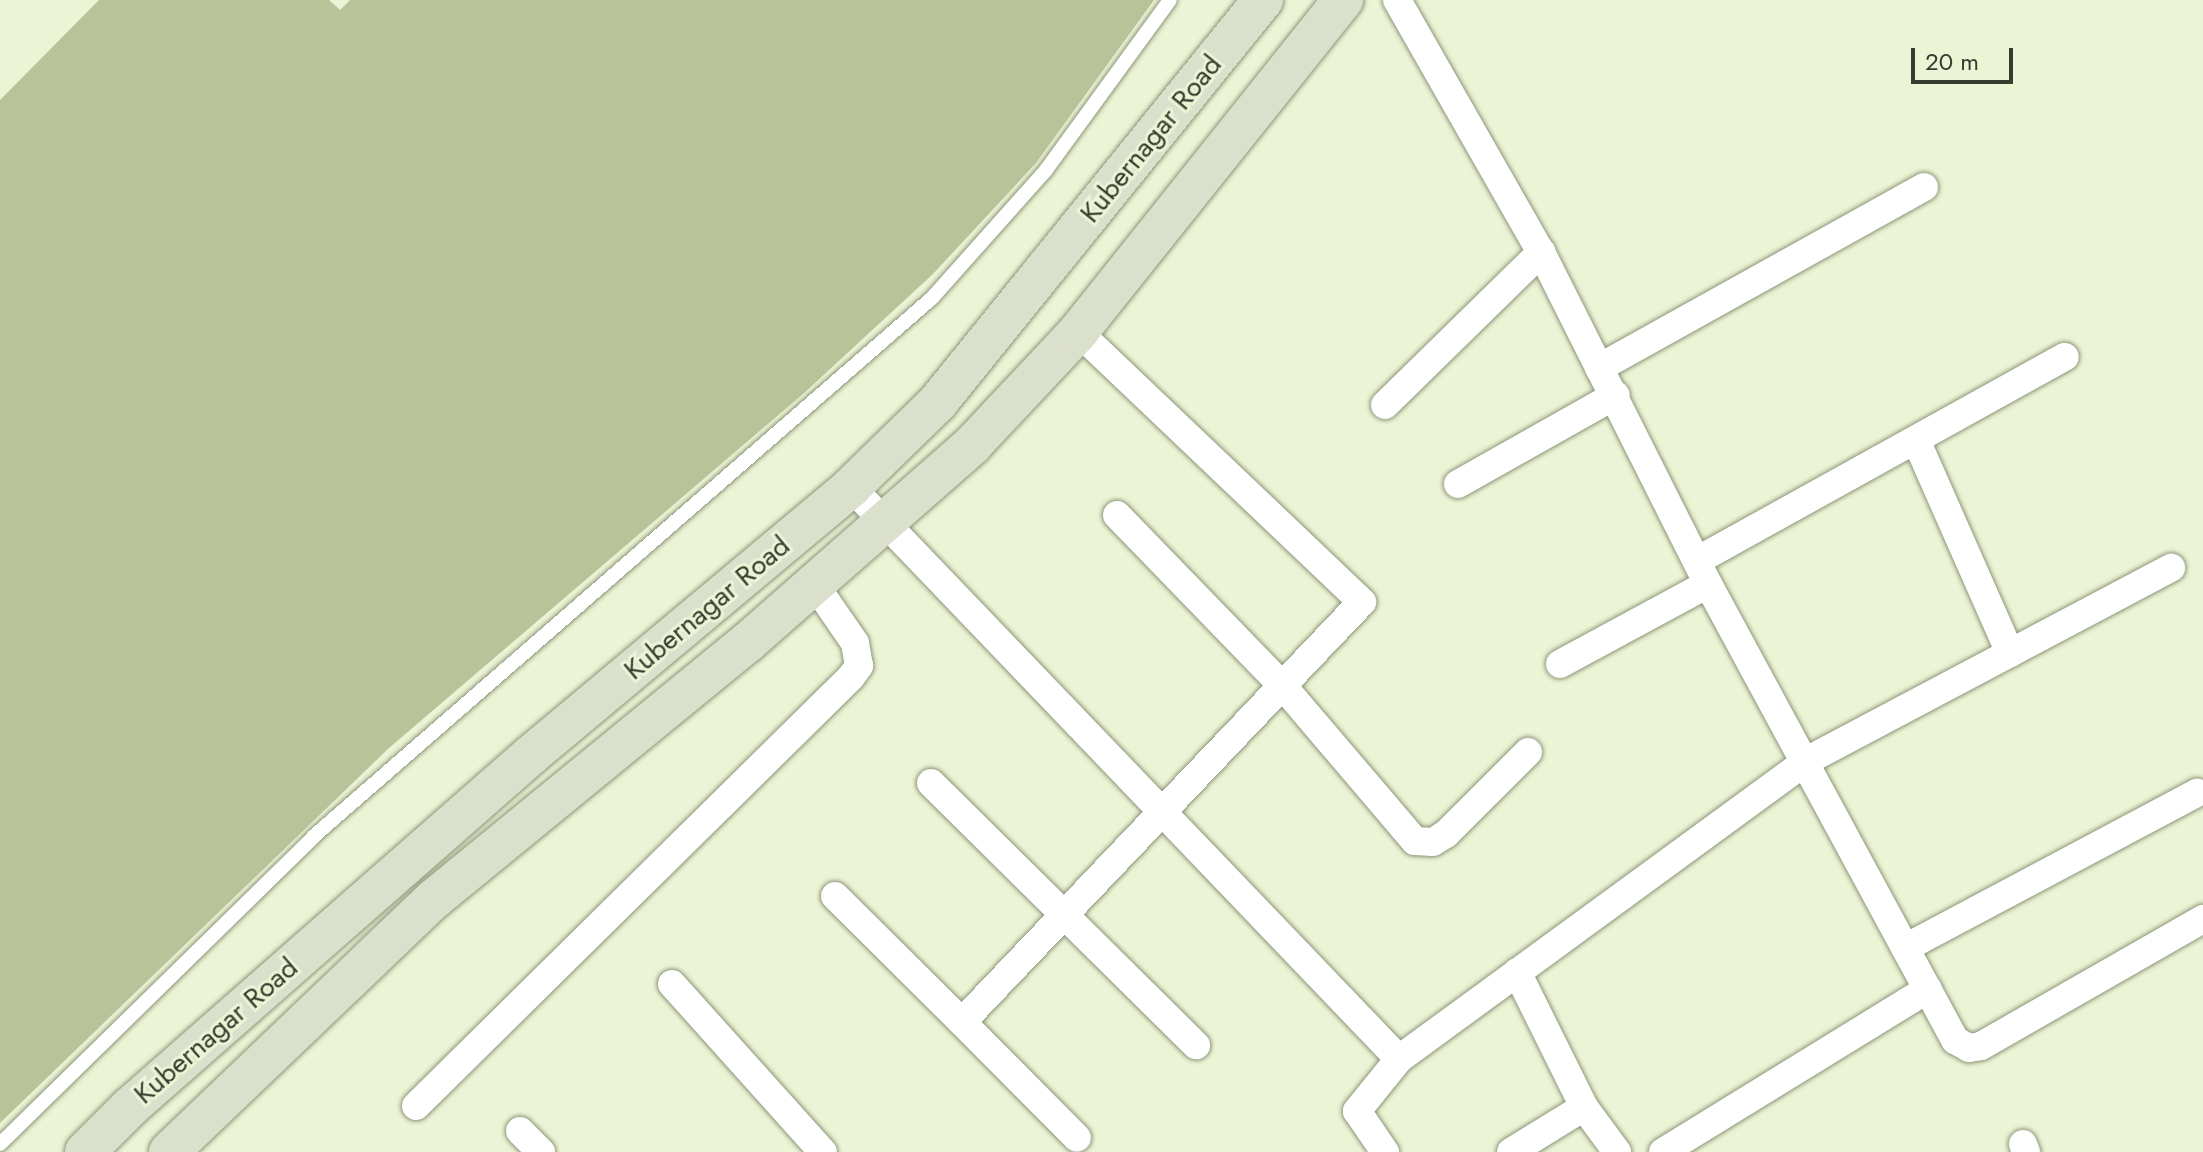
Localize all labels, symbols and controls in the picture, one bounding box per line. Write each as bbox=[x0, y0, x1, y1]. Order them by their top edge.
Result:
scale bar bbox=[1915, 32, 2017, 82]
text: 20 m bbox=[1925, 44, 1979, 79]
street label: Kubernagar Road bbox=[1073, 49, 1229, 229]
street label: Kubernagar Road bbox=[617, 529, 797, 687]
street label: Kubernagar Road bbox=[127, 951, 305, 1111]

